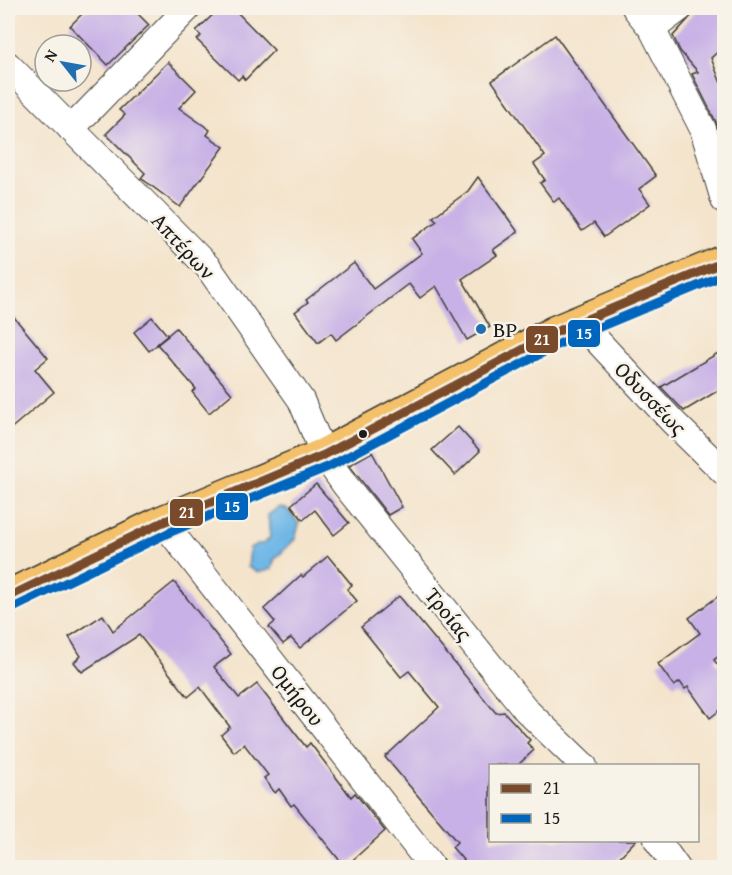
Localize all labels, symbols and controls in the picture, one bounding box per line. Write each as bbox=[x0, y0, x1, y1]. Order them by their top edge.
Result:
north arrow bbox=[33, 33, 93, 93]
text: N bbox=[37, 44, 63, 66]
street label: Απτέρων bbox=[144, 205, 224, 287]
place label: BP bbox=[493, 313, 517, 345]
line badge: 15 bbox=[567, 319, 601, 348]
text: 15 bbox=[576, 321, 592, 345]
marker: BP bbox=[474, 322, 488, 336]
line badge: 21 bbox=[525, 325, 559, 354]
text: 21 bbox=[534, 327, 550, 351]
street label: Οδυσσέως bbox=[608, 354, 695, 443]
unlabelled marker bbox=[357, 428, 369, 440]
line badge: 15 bbox=[215, 492, 249, 521]
text: 15 bbox=[224, 494, 240, 518]
line badge: 21 bbox=[169, 498, 204, 527]
text: 21 bbox=[179, 500, 195, 524]
street label: Τροίας bbox=[418, 580, 481, 648]
street label: Ομήρου bbox=[264, 657, 332, 733]
legend bbox=[489, 764, 699, 842]
text: 21 bbox=[543, 774, 560, 801]
text: 15 bbox=[543, 804, 560, 831]

